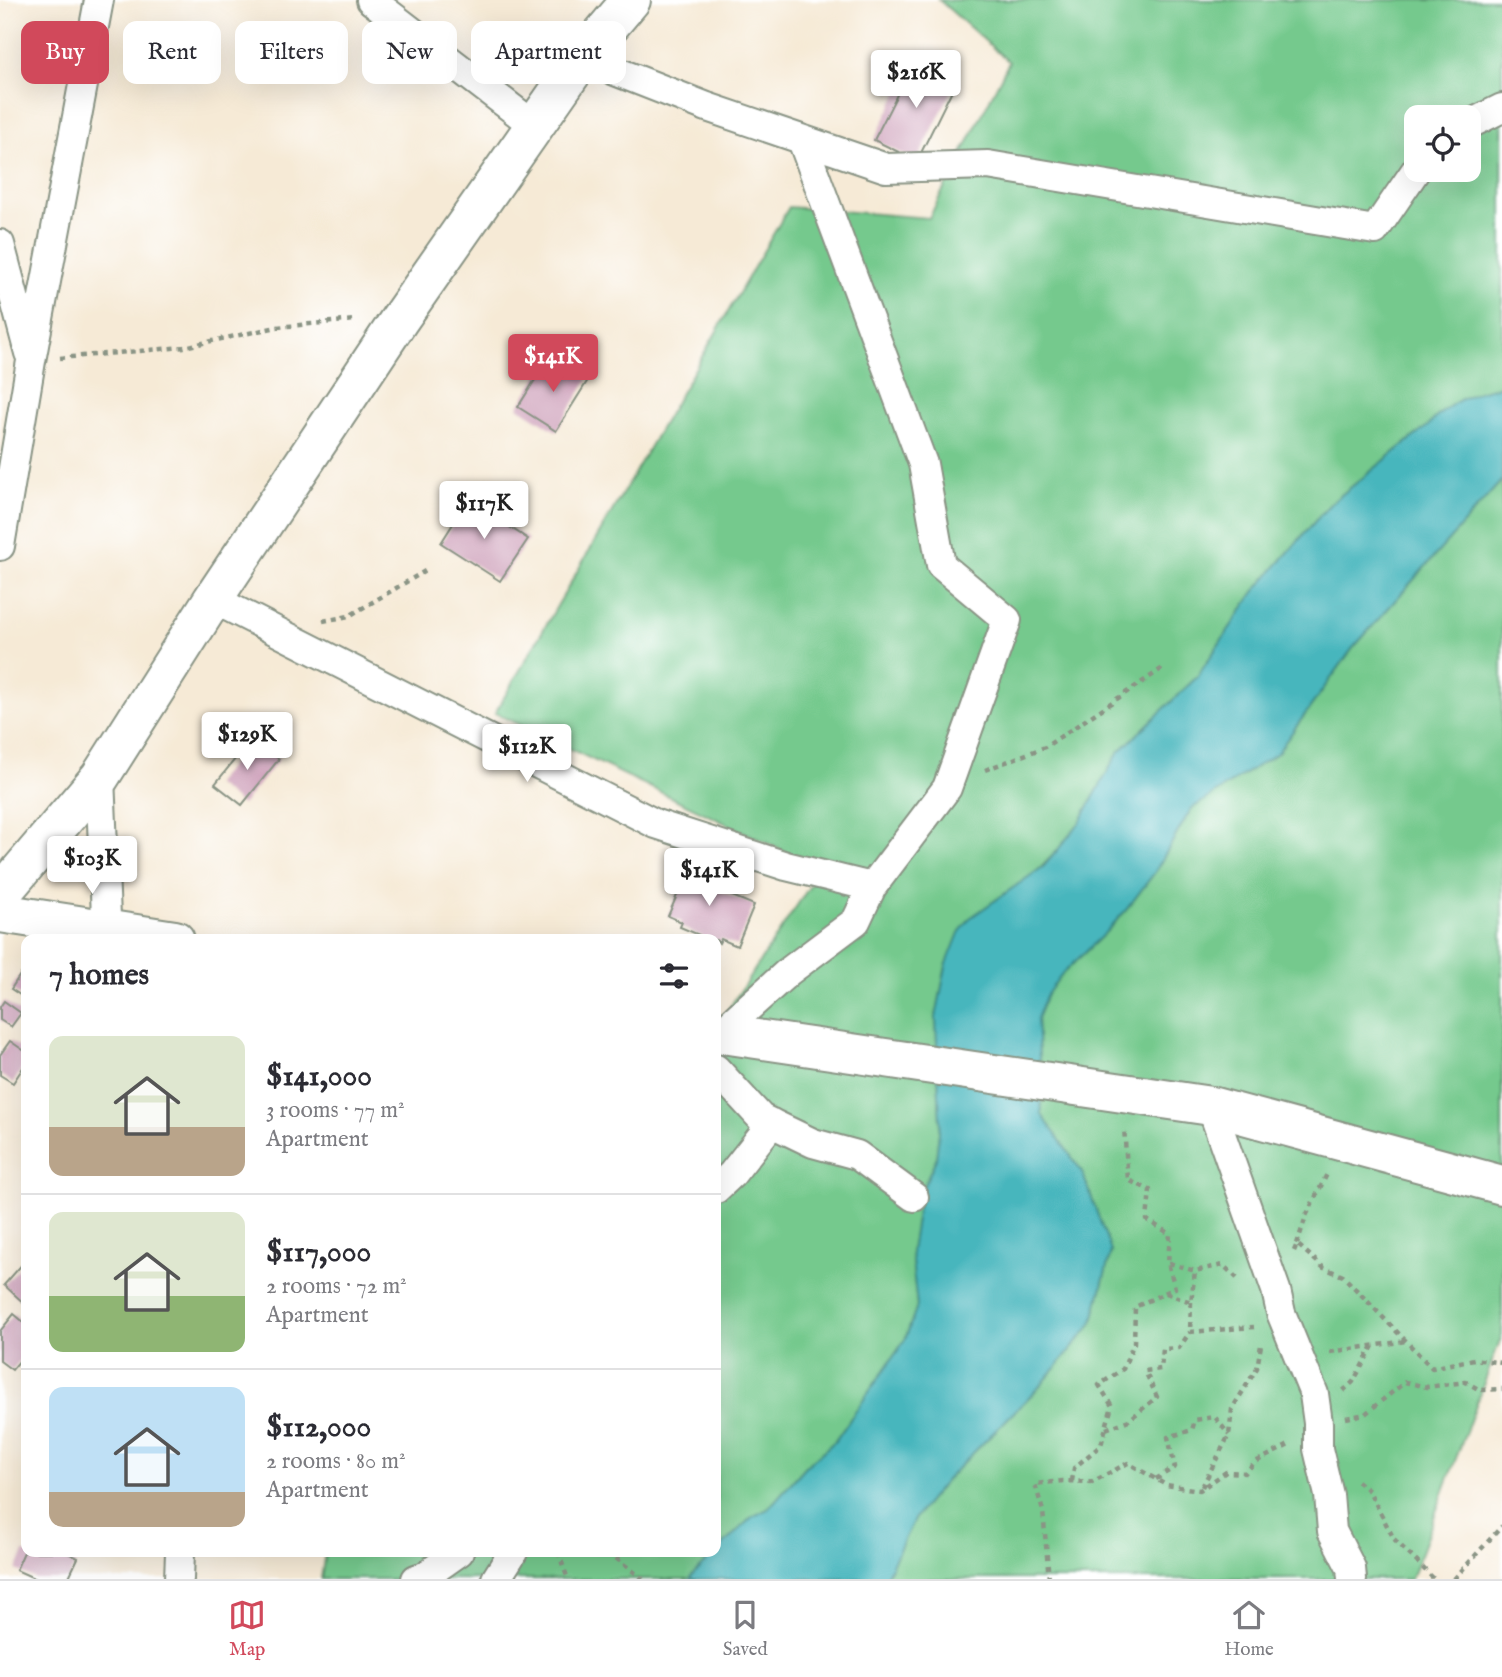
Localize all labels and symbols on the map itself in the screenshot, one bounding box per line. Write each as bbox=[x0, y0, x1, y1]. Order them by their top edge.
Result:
pin: $216K bbox=[867, 50, 965, 110]
pin: $141K bbox=[504, 334, 602, 394]
pin: $117K bbox=[435, 482, 533, 541]
pin: $129K bbox=[198, 712, 296, 772]
pin: $112K bbox=[478, 724, 576, 784]
pin: $103K bbox=[43, 836, 141, 896]
pin: $141K bbox=[660, 848, 758, 908]

